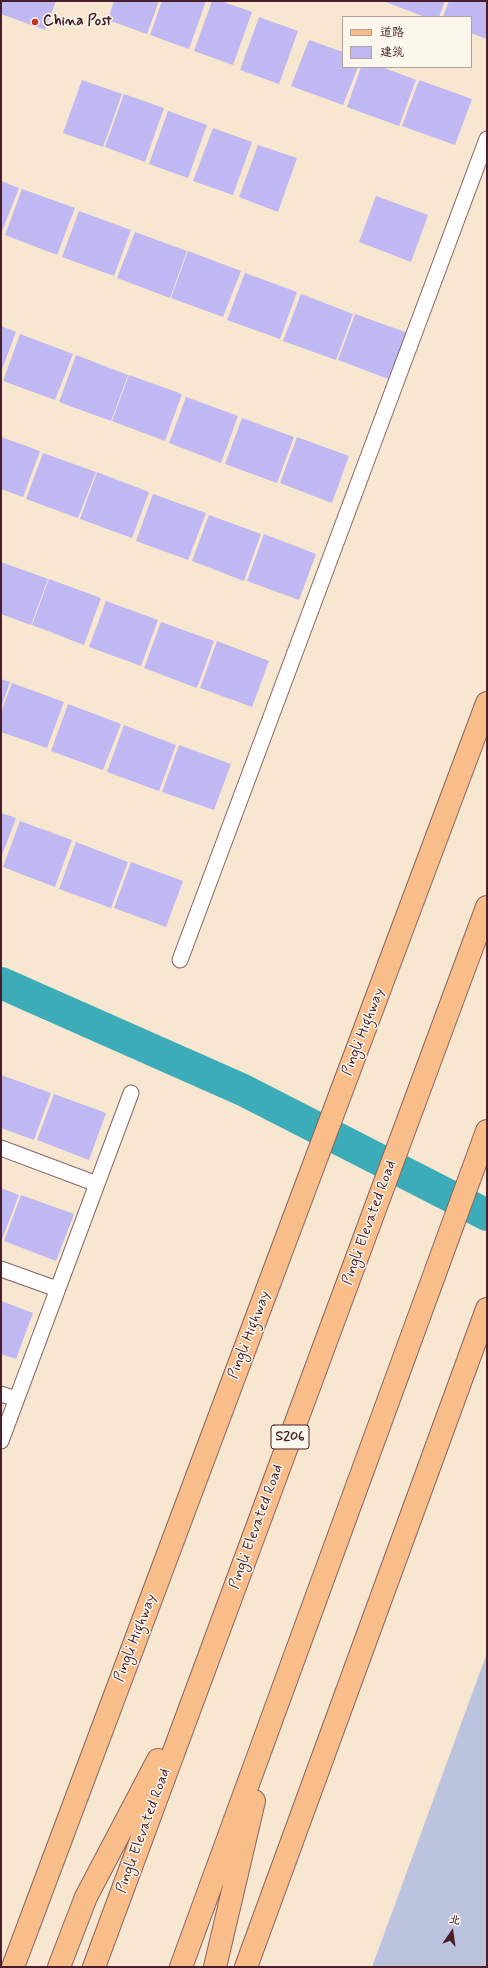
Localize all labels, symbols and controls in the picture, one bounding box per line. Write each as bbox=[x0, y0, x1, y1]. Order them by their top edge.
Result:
place label: China Post bbox=[43, 13, 112, 31]
legend bbox=[342, 16, 472, 68]
marker: China Post bbox=[30, 17, 40, 27]
text: 道路 bbox=[380, 25, 404, 41]
text: 建筑 bbox=[380, 45, 404, 61]
street label: Pingli Highway bbox=[339, 985, 389, 1079]
street label: Pingli Elevated Road bbox=[339, 1158, 401, 1288]
street label: Pingli Highway bbox=[225, 1288, 275, 1382]
road number: S206 bbox=[271, 1425, 309, 1449]
street label: Pingli Elevated Road bbox=[226, 1462, 288, 1592]
street label: Pingli Highway bbox=[111, 1591, 161, 1685]
street label: Pingli Elevated Road bbox=[113, 1766, 175, 1896]
north arrow bbox=[432, 1912, 472, 1952]
text: 北 bbox=[448, 1912, 462, 1928]

